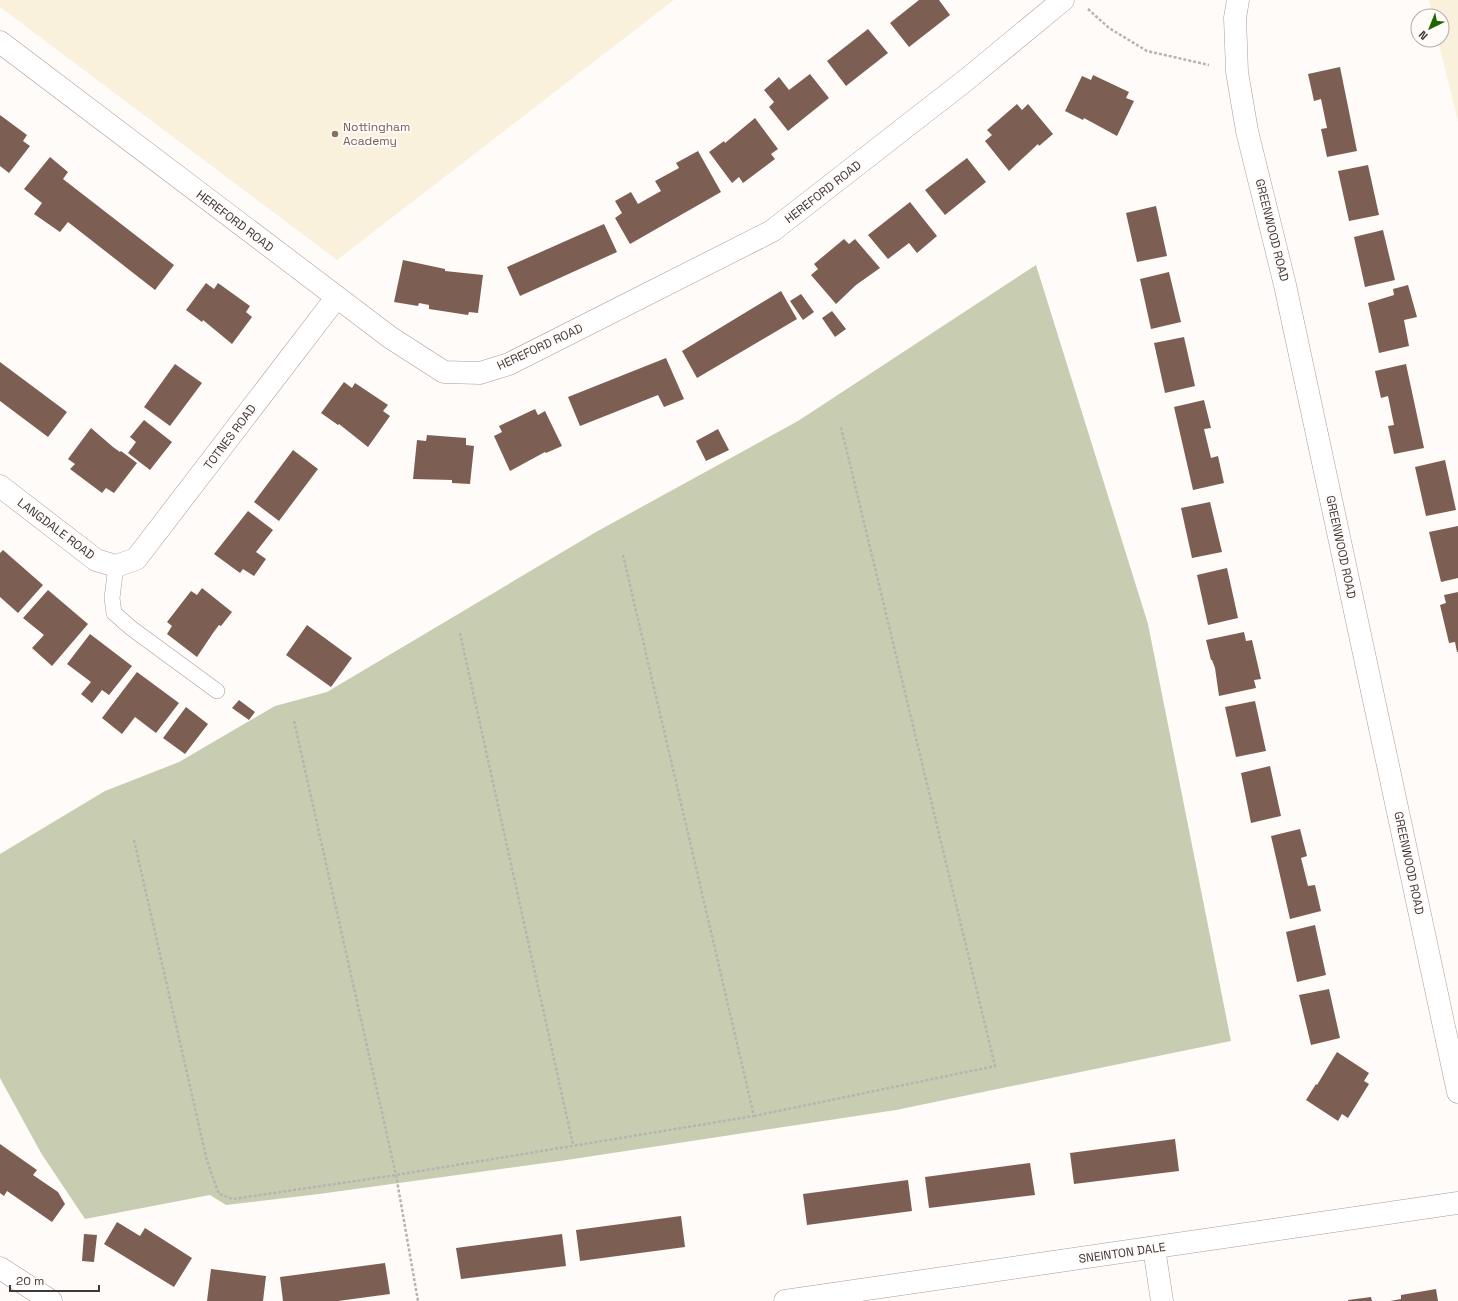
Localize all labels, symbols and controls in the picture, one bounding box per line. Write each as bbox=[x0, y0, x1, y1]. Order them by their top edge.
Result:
north arrow bbox=[1410, 8, 1450, 48]
text: N bbox=[1416, 28, 1431, 43]
place label: Nottingham Academy bbox=[343, 119, 410, 149]
marker: Nottingham Academy bbox=[330, 129, 340, 139]
street label: HEREFORD ROAD bbox=[781, 157, 865, 227]
street label: GREENWOOD ROAD bbox=[1252, 177, 1292, 283]
street label: HEREFORD ROAD bbox=[193, 187, 277, 255]
street label: HEREFORD ROAD bbox=[494, 320, 586, 374]
street label: TOTNES ROAD bbox=[200, 401, 260, 473]
street label: GREENWOOD ROAD bbox=[1322, 494, 1360, 600]
street label: LANGDALE ROAD bbox=[14, 495, 98, 563]
street label: GREENWOOD ROAD bbox=[1390, 810, 1428, 916]
street label: SNEINTON DALE bbox=[1078, 1239, 1167, 1267]
scale bar bbox=[10, 1267, 99, 1293]
text: 20 m bbox=[16, 1273, 44, 1289]

